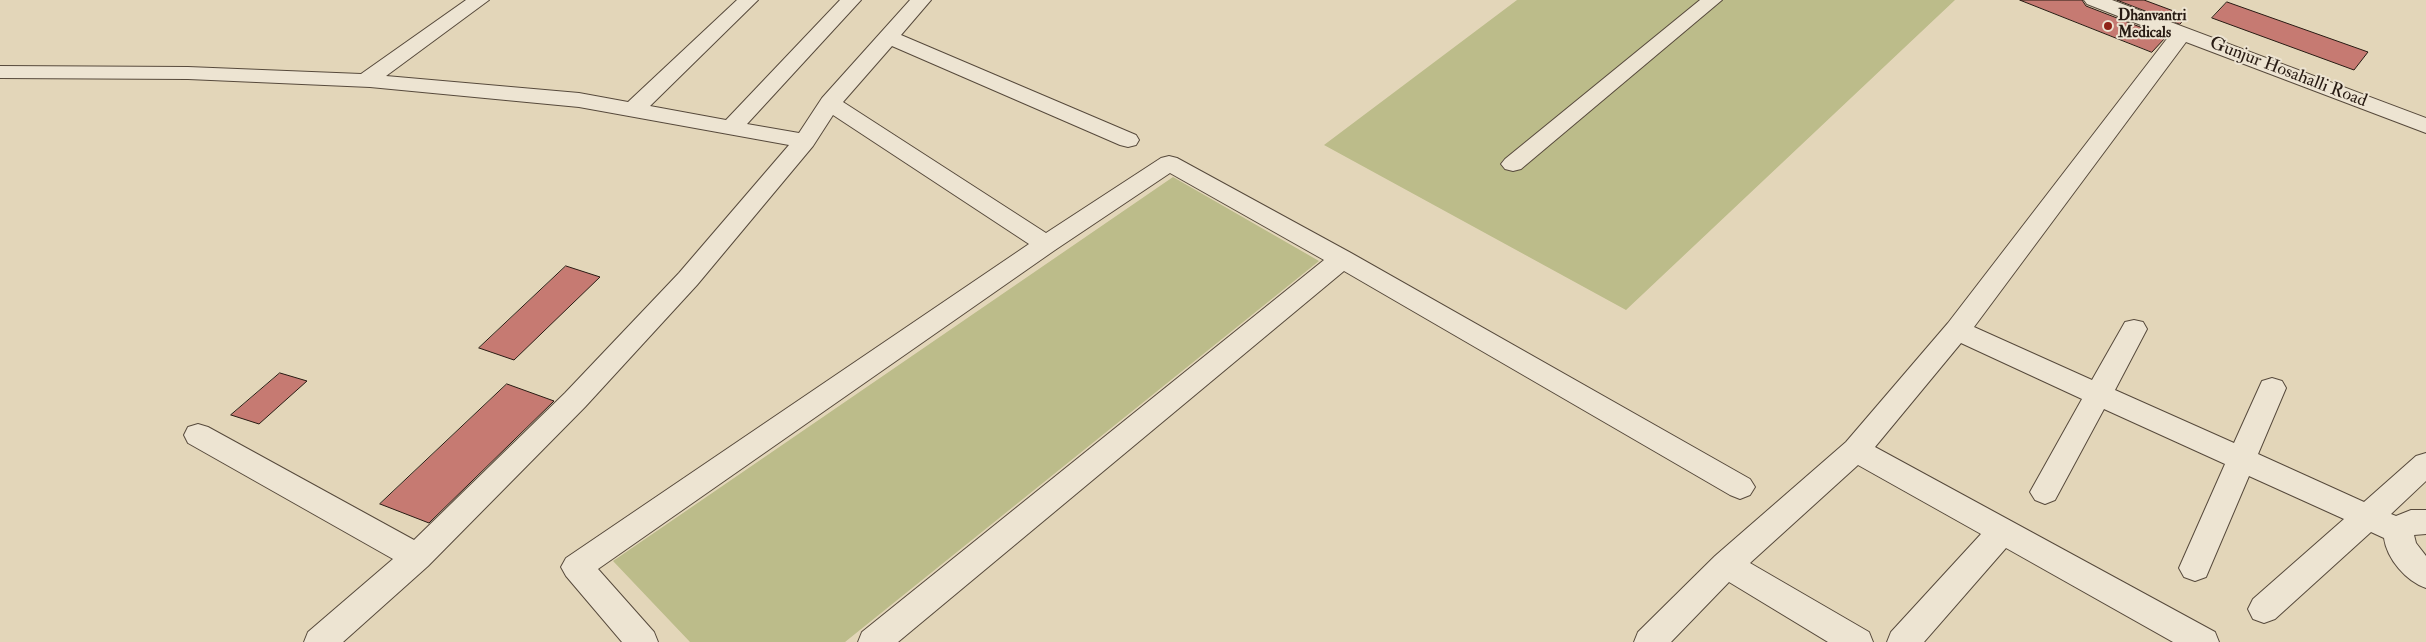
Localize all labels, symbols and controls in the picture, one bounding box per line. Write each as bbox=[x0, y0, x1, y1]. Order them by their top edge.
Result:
place label: Dhanvantri Medicals bbox=[2118, 8, 2186, 43]
marker: Dhanvantri Medicals bbox=[2102, 20, 2114, 32]
street label: Gunjur Hosahalli Road bbox=[2206, 33, 2370, 113]

